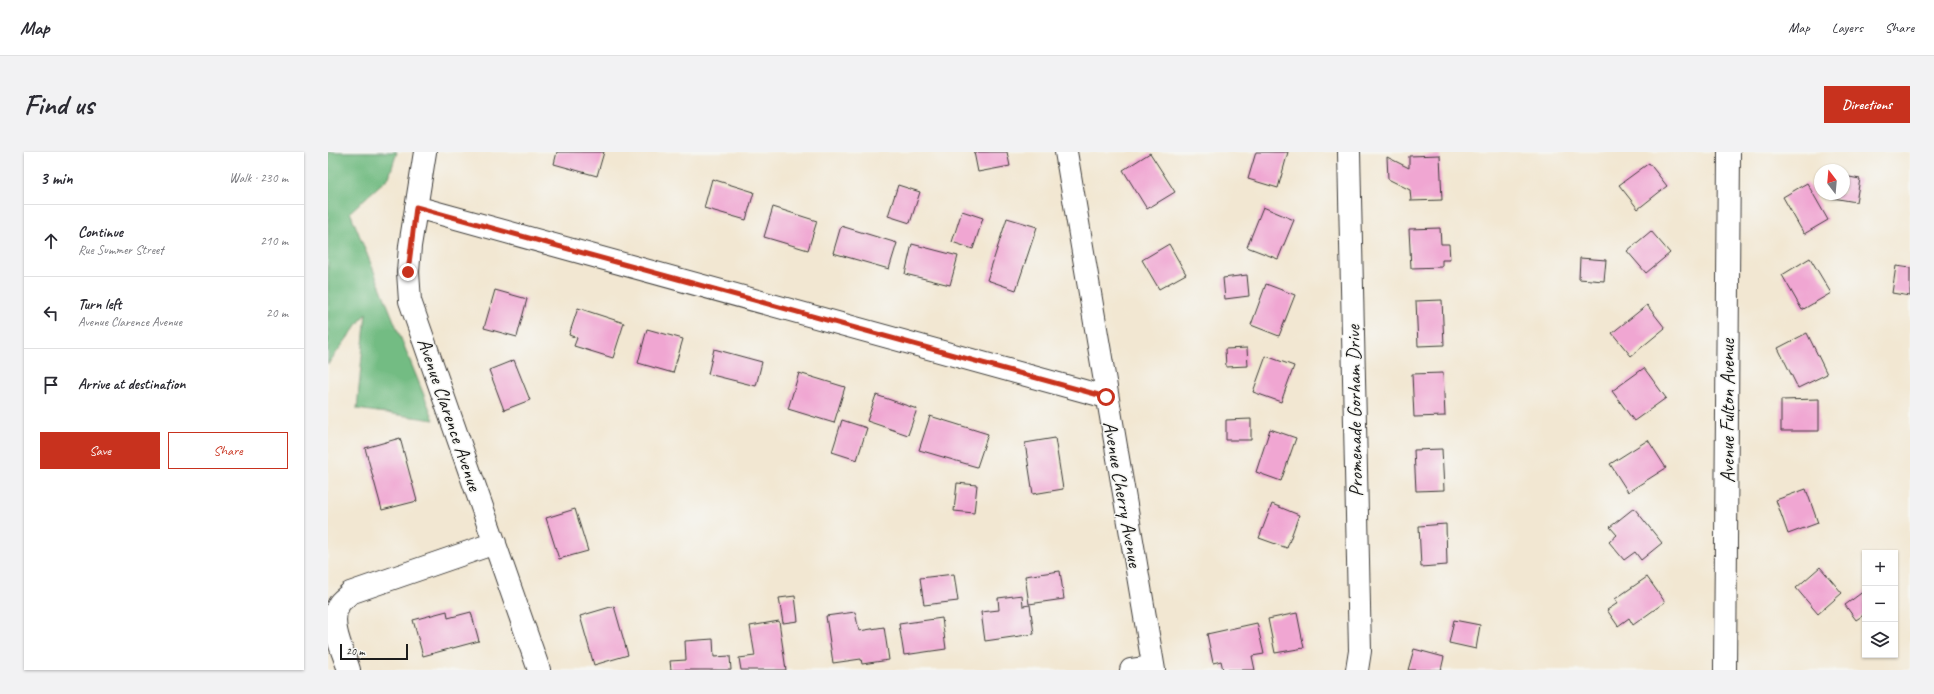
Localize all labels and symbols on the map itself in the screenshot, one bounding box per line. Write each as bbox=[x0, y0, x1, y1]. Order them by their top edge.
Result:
north arrow bbox=[1814, 164, 1850, 200]
route end bbox=[399, 263, 417, 281]
street label: Promenade Gorham Drive bbox=[1340, 323, 1368, 497]
street label: Avenue Clarence Avenue bbox=[412, 335, 488, 495]
street label: Avenue Fulton Avenue bbox=[1715, 338, 1740, 483]
route start bbox=[1097, 388, 1115, 406]
street label: Avenue Cherry Avenue bbox=[1097, 419, 1148, 571]
scale bar bbox=[340, 642, 408, 661]

